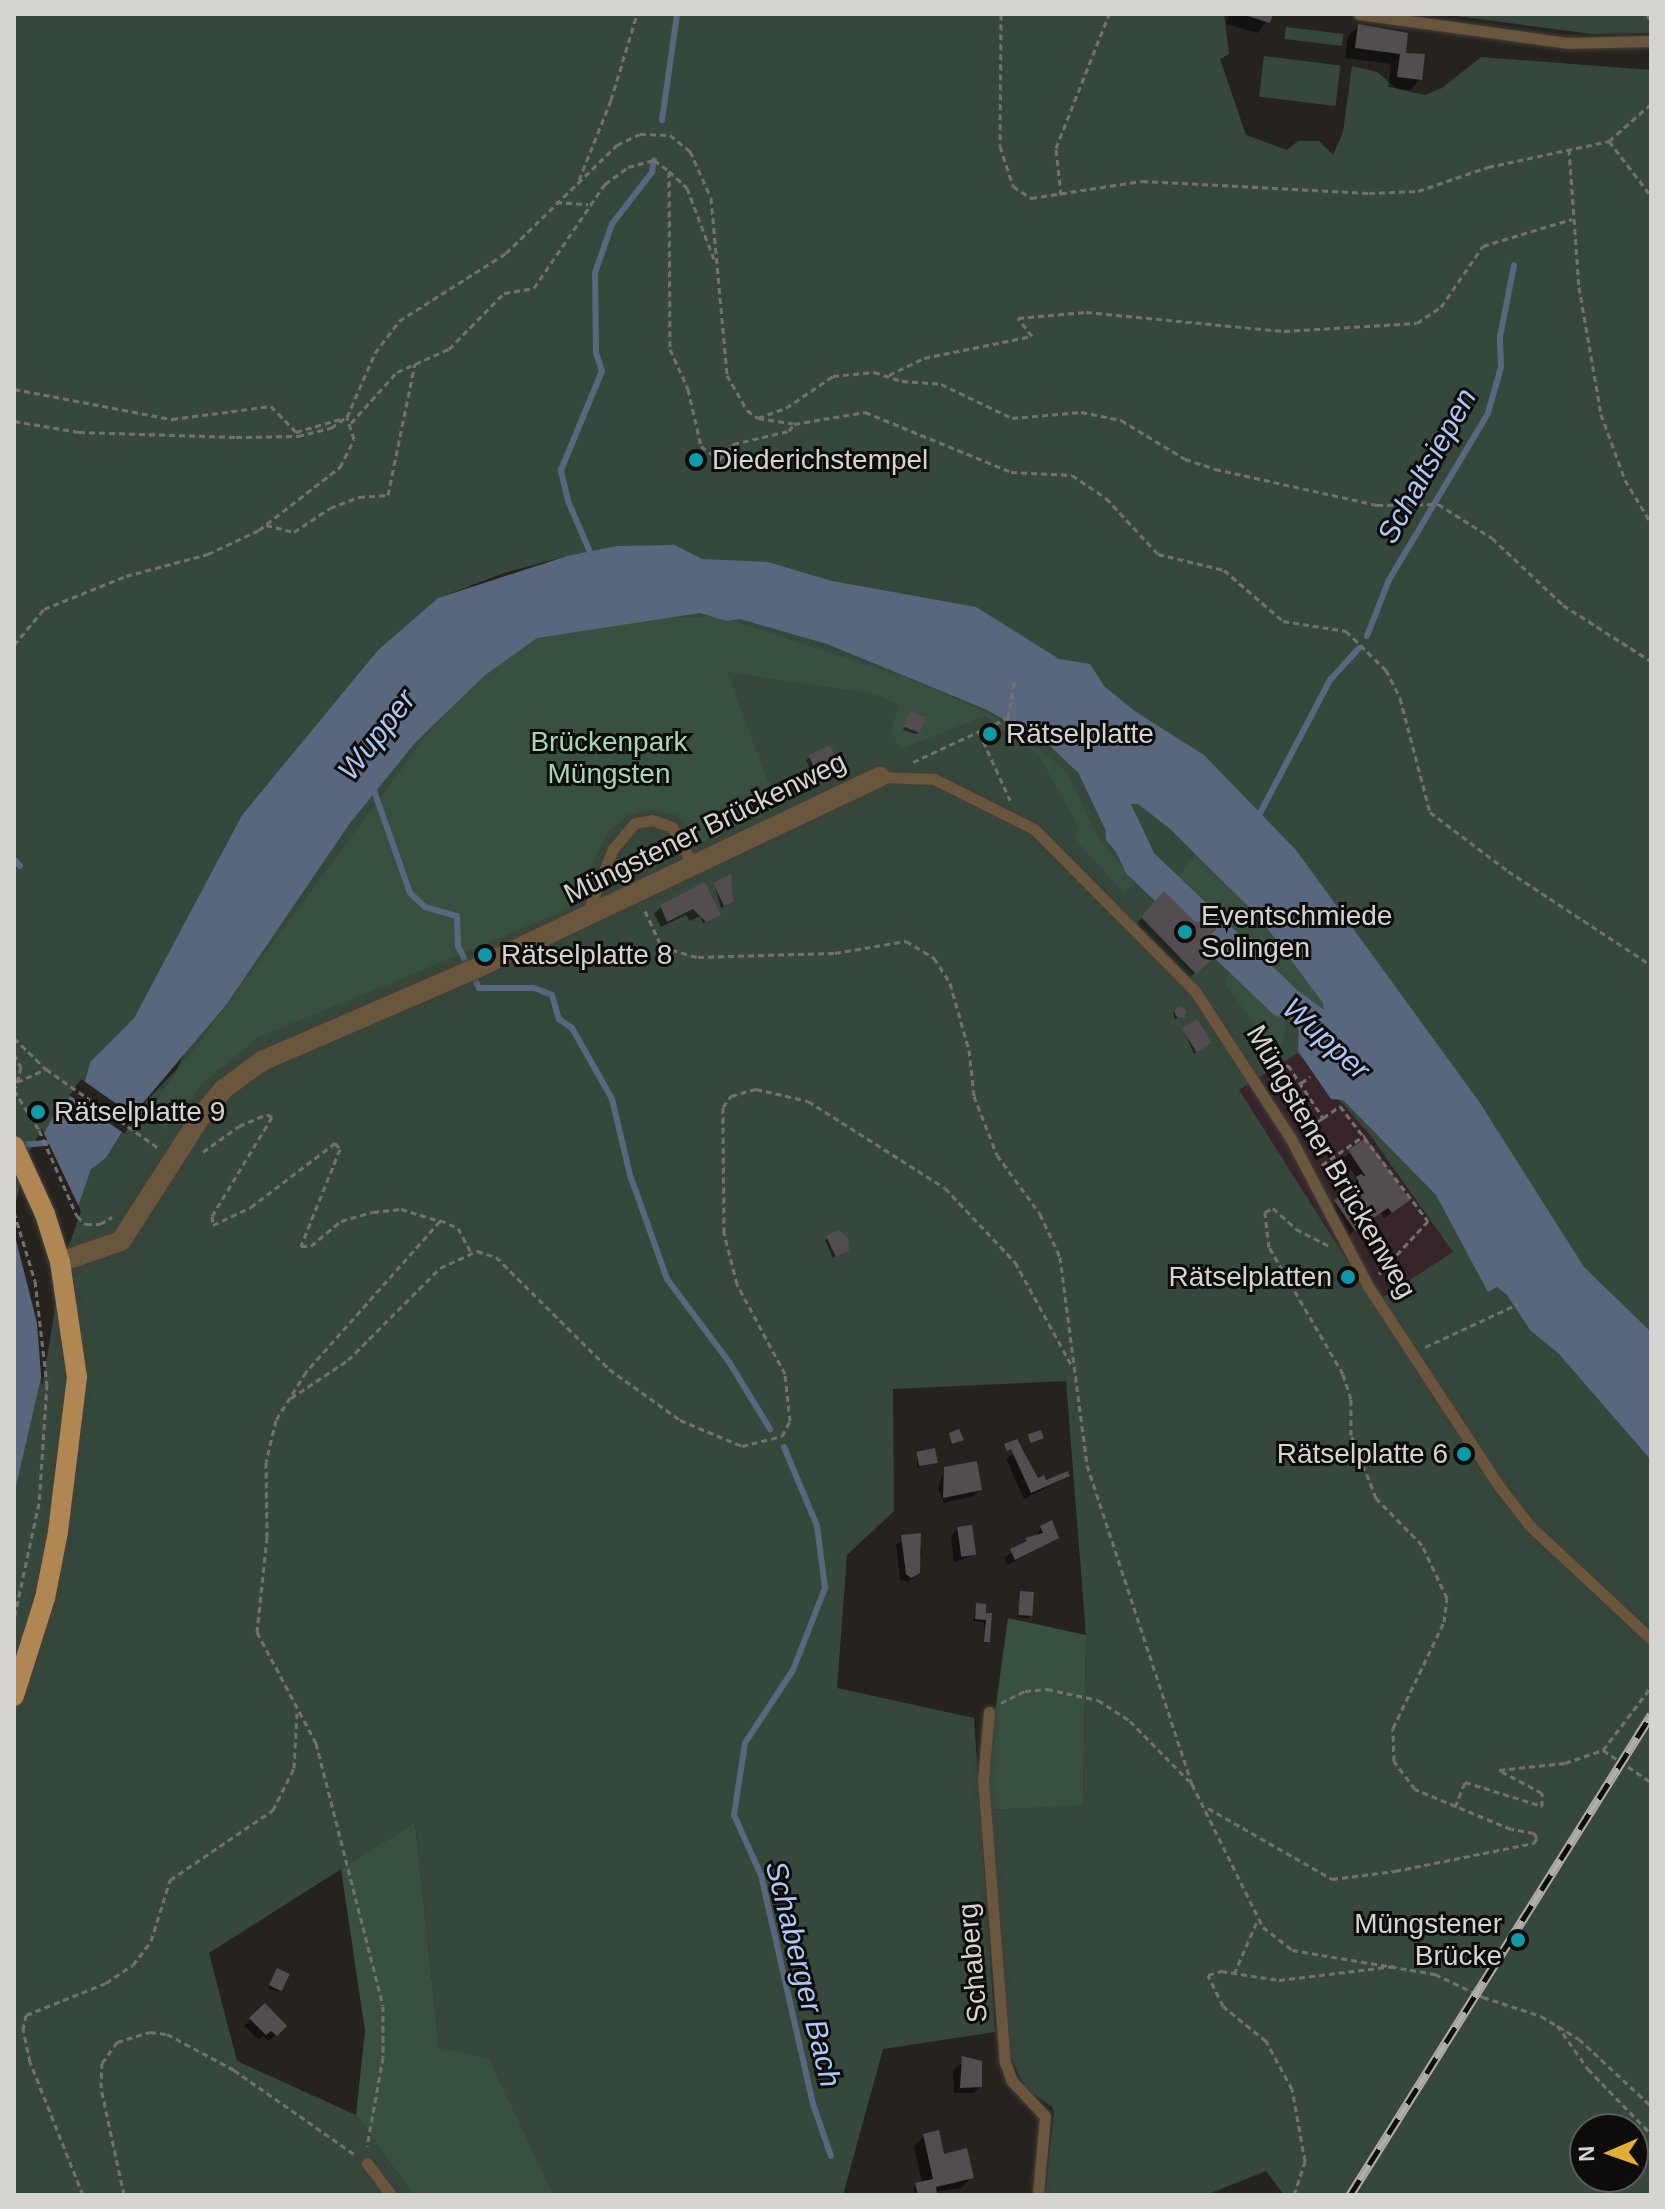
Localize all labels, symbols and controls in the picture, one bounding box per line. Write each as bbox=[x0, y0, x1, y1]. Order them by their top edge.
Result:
water label: Schaltsiepen bbox=[1370, 382, 1484, 550]
place label: Diederichstempel bbox=[712, 443, 928, 477]
marker: Diederichstempel bbox=[687, 451, 705, 469]
water label: Wupper bbox=[330, 683, 424, 787]
place label: Rätselplatte bbox=[1006, 717, 1154, 751]
park label: Brückenpark Müngsten bbox=[530, 725, 688, 791]
marker: Rätselplatte bbox=[981, 725, 999, 743]
street label: Müngstener Brückenweg bbox=[558, 745, 852, 911]
place label: Eventschmiede Solingen bbox=[1201, 899, 1392, 965]
marker: Eventschmiede Solingen bbox=[1176, 923, 1194, 941]
place label: Rätselplatte 8 bbox=[501, 938, 672, 972]
marker: Rätselplatte 8 bbox=[476, 946, 494, 964]
water label: Wupper bbox=[1275, 990, 1377, 1088]
street label: Müngstener Brückenweg bbox=[1239, 1019, 1423, 1305]
place label: Rätselplatte 9 bbox=[54, 1095, 225, 1129]
marker: Rätselplatte 9 bbox=[29, 1103, 47, 1121]
place label: Rätselplatten bbox=[1169, 1260, 1332, 1294]
marker: Rätselplatten bbox=[1339, 1268, 1357, 1286]
place label: Rätselplatte 6 bbox=[1277, 1437, 1448, 1471]
marker: Rätselplatte 6 bbox=[1455, 1445, 1473, 1463]
water label: Schaberger Bach bbox=[757, 1857, 849, 2091]
street label: Schaberg bbox=[951, 1902, 995, 2024]
place label: Müngstener Brücke bbox=[1354, 1907, 1502, 1973]
marker: Müngstener Brücke bbox=[1509, 1931, 1527, 1949]
north arrow bbox=[1569, 2113, 1649, 2193]
text: N bbox=[1574, 2145, 1599, 2162]

